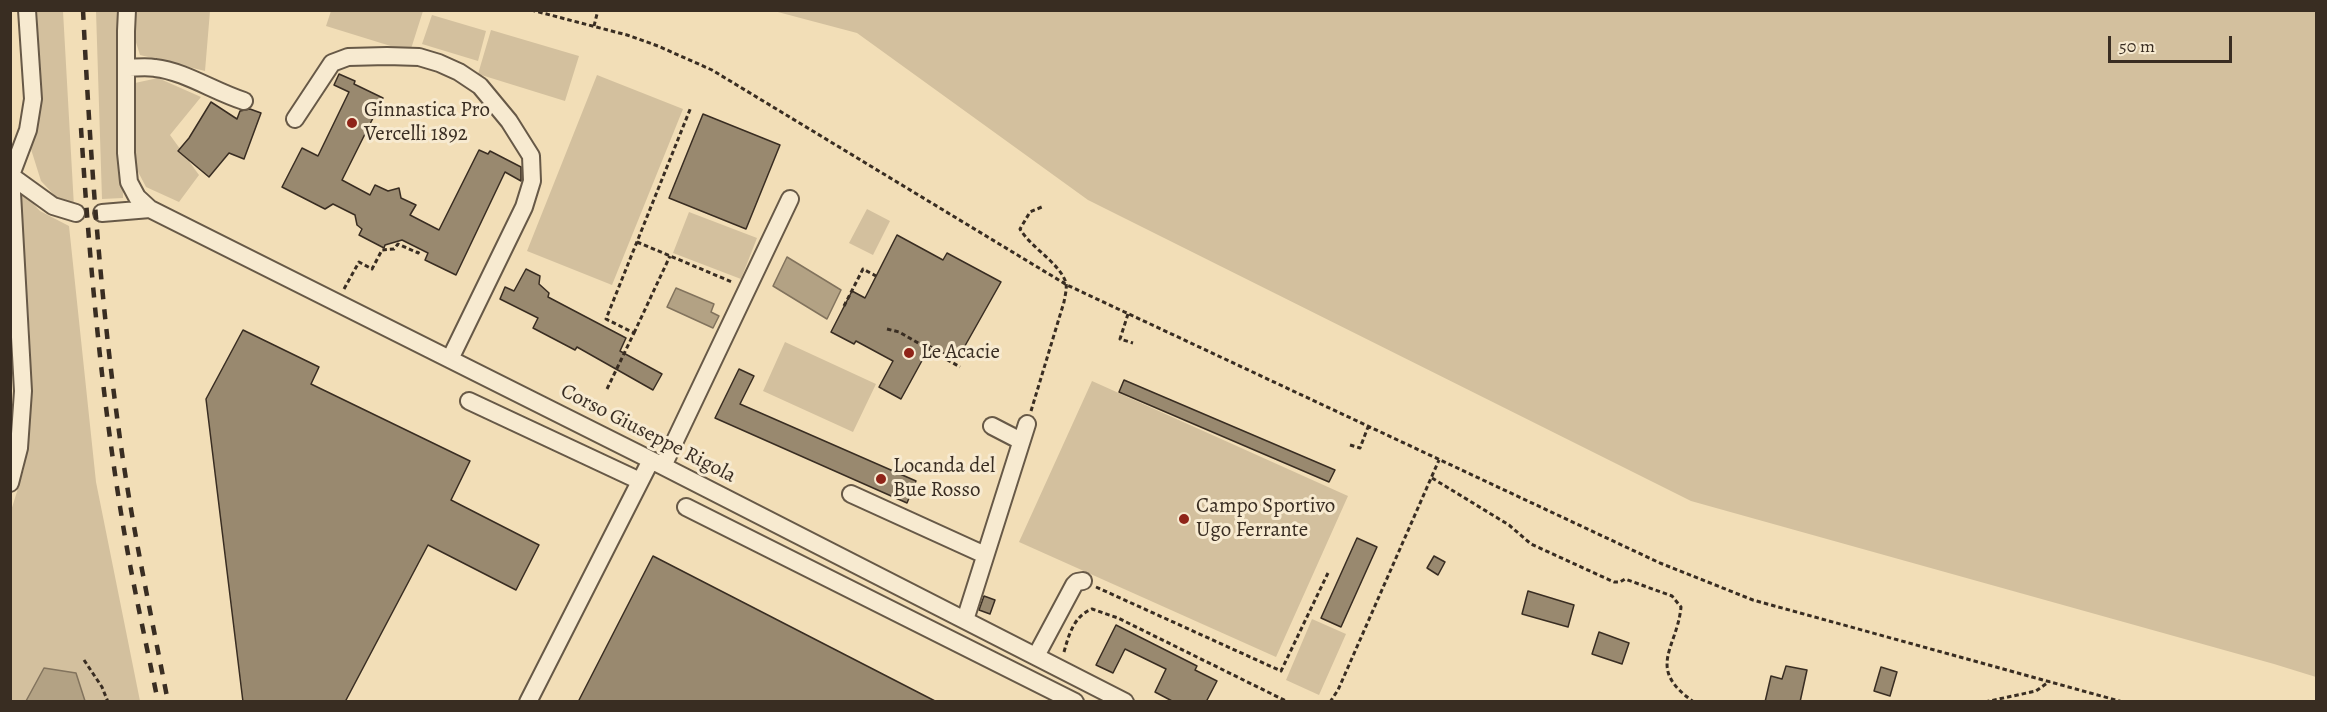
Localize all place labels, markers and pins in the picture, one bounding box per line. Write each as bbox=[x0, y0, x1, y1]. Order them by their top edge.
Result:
place label: Ginnastica Pro Vercelli 1892 bbox=[364, 98, 490, 148]
marker: Ginnastica Pro Vercelli 1892 bbox=[345, 116, 359, 130]
place label: Le Acacie bbox=[921, 340, 1000, 366]
marker: Le Acacie bbox=[902, 346, 916, 360]
place label: Locanda del Bue Rosso bbox=[893, 454, 995, 504]
marker: Locanda del Bue Rosso bbox=[874, 472, 888, 486]
place label: Campo Sportivo Ugo Ferrante bbox=[1196, 494, 1335, 544]
marker: Campo Sportivo Ugo Ferrante bbox=[1177, 512, 1191, 526]

